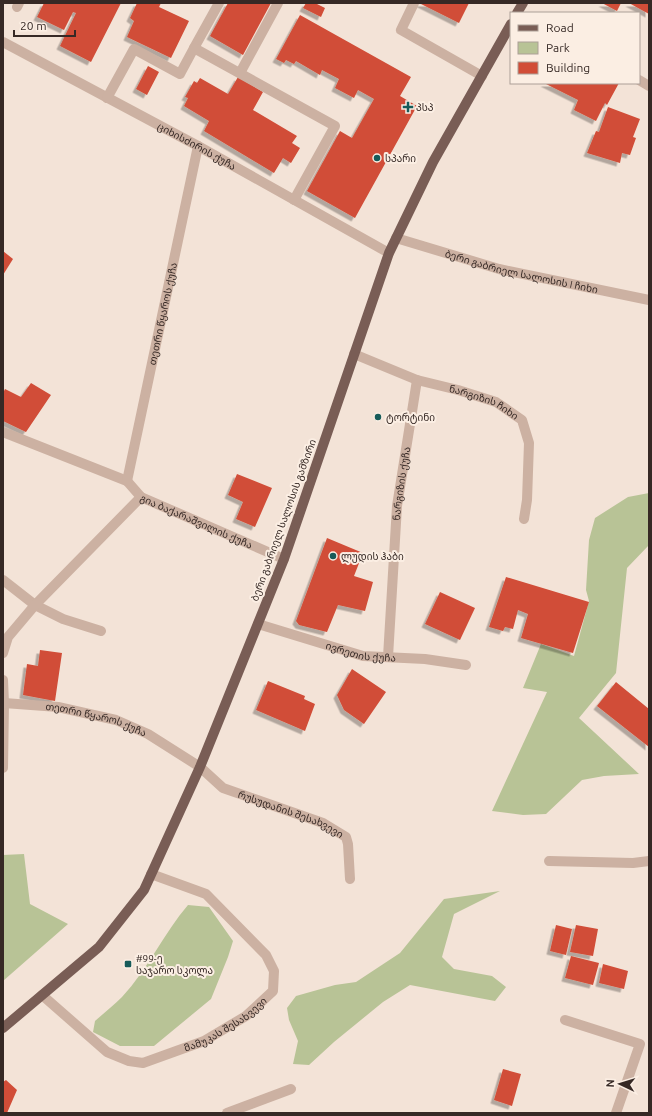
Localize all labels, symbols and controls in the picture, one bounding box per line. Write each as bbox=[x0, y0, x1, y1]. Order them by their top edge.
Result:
scale bar bbox=[14, 12, 75, 38]
legend bbox=[510, 12, 640, 84]
text: 20 m bbox=[20, 19, 47, 32]
text: Road bbox=[546, 21, 574, 34]
text: Park bbox=[546, 41, 570, 54]
text: Building bbox=[546, 61, 590, 74]
marker: პსპ bbox=[403, 102, 413, 112]
place label: პსპ bbox=[416, 102, 434, 113]
street label: ციხისძირის ქუჩა bbox=[155, 121, 238, 172]
marker: სპარი bbox=[372, 153, 382, 163]
place label: სპარი bbox=[385, 153, 416, 164]
street label: ბერი გაბრიელ სალოსის I ჩიხი bbox=[444, 248, 599, 295]
street label: თეთრი წყაროს ქუჩა bbox=[147, 261, 179, 366]
street label: ნარგიზის ჩიხი bbox=[448, 383, 521, 422]
marker: ტორტინი bbox=[373, 412, 383, 422]
place label: ტორტინი bbox=[386, 412, 435, 424]
street label: ბერი გაბრიელ სალოსის გამზირი bbox=[249, 437, 319, 603]
street label: ნარგიზის ქუჩა bbox=[391, 446, 412, 521]
street label: გია ბაქარაშვილის ქუჩა bbox=[138, 492, 254, 551]
marker: ლუდის ჰაბი bbox=[328, 551, 338, 561]
place label: ლუდის ჰაბი bbox=[341, 551, 404, 563]
street label: ივრეთის ქუჩა bbox=[324, 640, 396, 664]
street label: თეთრი წყაროს ქუჩა bbox=[45, 701, 148, 739]
street label: რუსუდანის შესახვევი bbox=[237, 789, 346, 840]
place label: #99-ე საჯარო სკოლა bbox=[136, 953, 213, 977]
marker: #99-ე საჯარო სკოლა bbox=[123, 959, 133, 969]
street label: მამუკას შესახვევი bbox=[183, 995, 269, 1054]
north arrow bbox=[600, 1064, 640, 1104]
text: N bbox=[604, 1079, 616, 1088]

